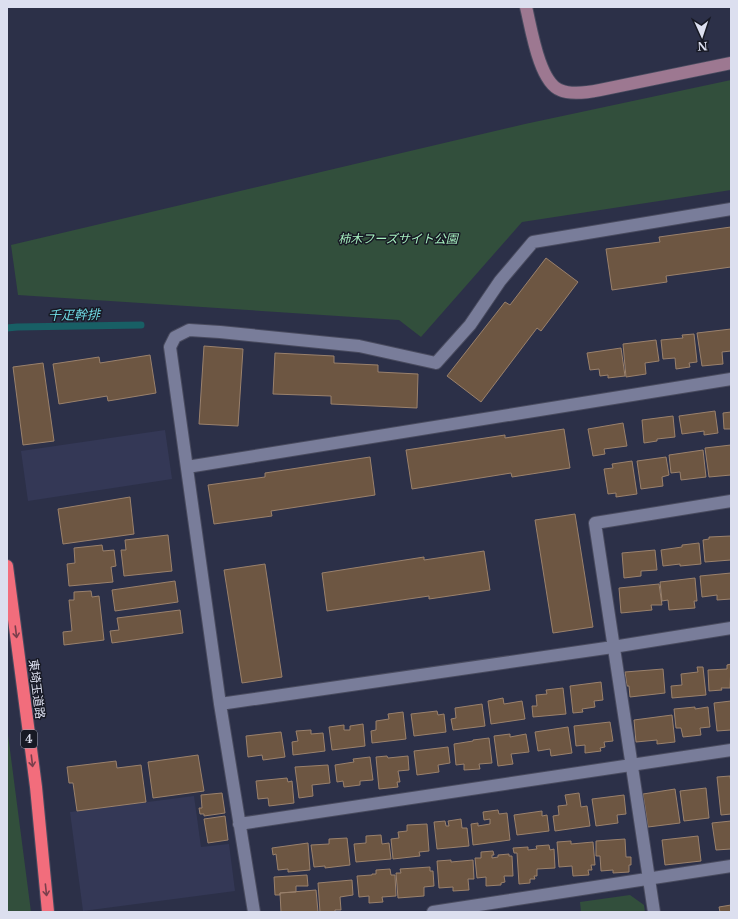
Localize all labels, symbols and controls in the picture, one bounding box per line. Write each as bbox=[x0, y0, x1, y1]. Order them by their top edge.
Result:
north arrow bbox=[682, 16, 722, 56]
text: N bbox=[696, 39, 708, 53]
park label: 柿木フーズサイト公園 bbox=[338, 231, 460, 246]
water label: 千疋幹排 bbox=[48, 306, 102, 324]
one-way arrow bbox=[12, 625, 19, 638]
street label: 東埼玉道路 bbox=[26, 658, 48, 720]
road number: 4 bbox=[21, 730, 37, 748]
one-way arrow bbox=[28, 754, 36, 767]
one-way arrow bbox=[42, 883, 50, 896]

